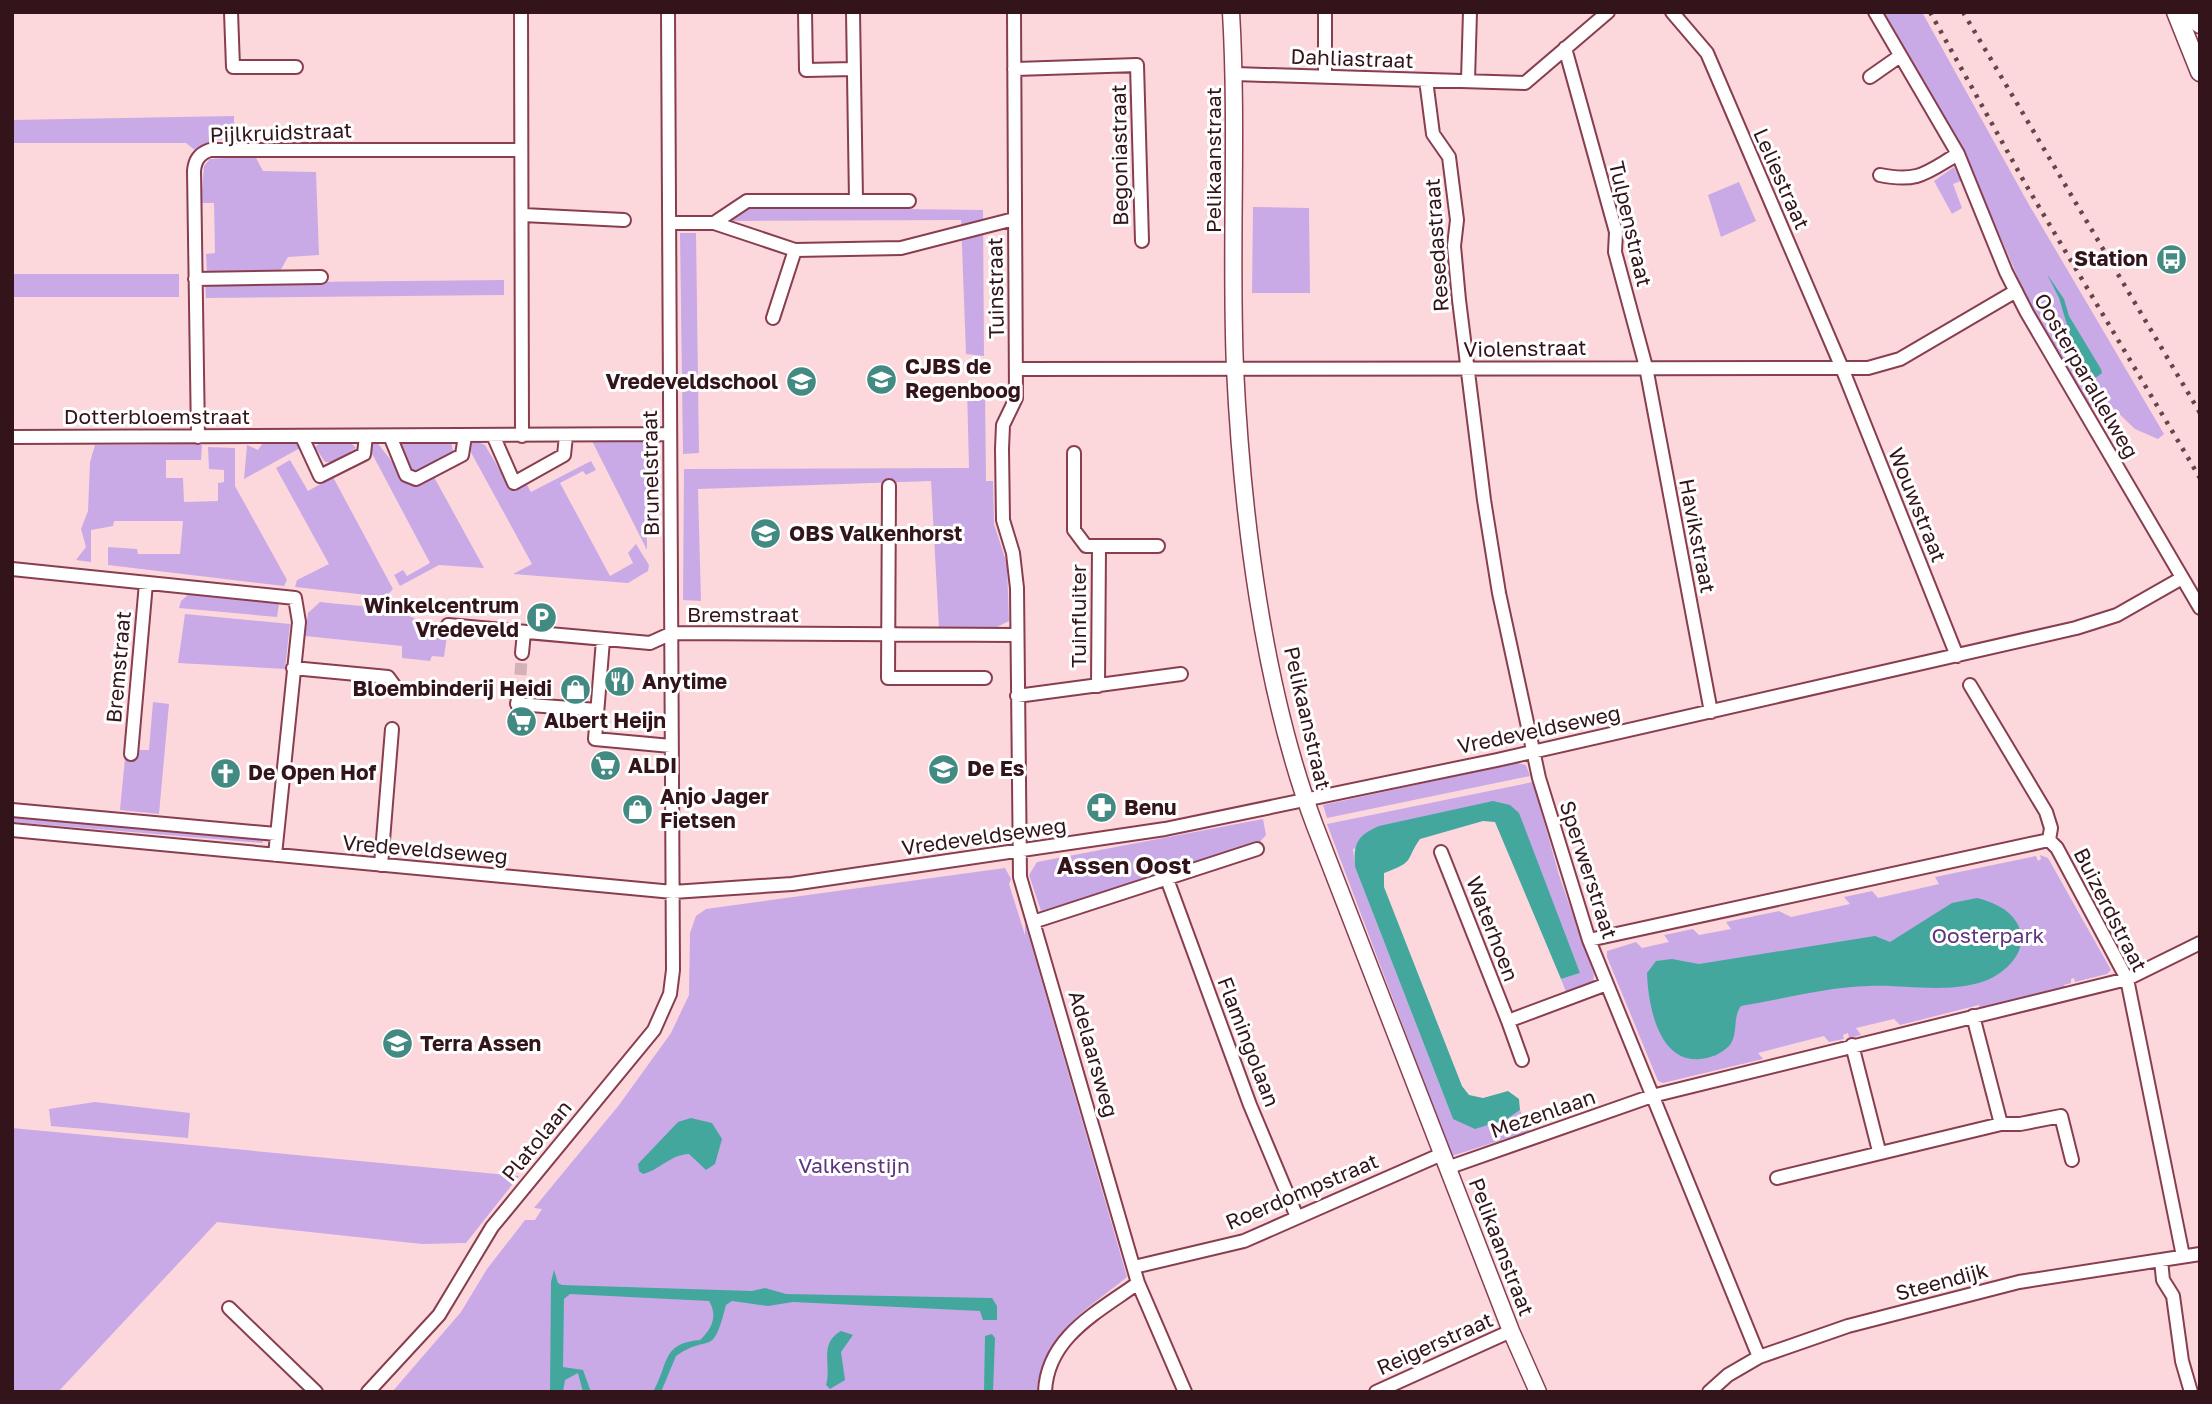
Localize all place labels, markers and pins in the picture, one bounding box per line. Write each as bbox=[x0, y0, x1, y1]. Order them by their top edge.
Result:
bus stop icon: Station bbox=[2154, 242, 2188, 276]
place label: Station bbox=[2074, 245, 2148, 271]
place label: CJBS de Regenboog bbox=[905, 353, 1021, 403]
school or university icon: CJBS de Regenboog bbox=[865, 362, 899, 396]
school or university icon: Vredeveldschool bbox=[784, 365, 818, 399]
place label: Vredeveldschool bbox=[605, 368, 778, 394]
school or university icon: OBS Valkenhorst bbox=[749, 517, 783, 551]
place label: OBS Valkenhorst bbox=[789, 520, 962, 546]
place label: Winkelcentrum Vredeveld bbox=[364, 592, 519, 642]
parking icon: Winkelcentrum Vredeveld bbox=[525, 601, 559, 635]
restaurant icon: Anytime bbox=[602, 665, 636, 699]
place label: Anytime bbox=[642, 668, 727, 694]
shop icon: Bloembinderij Heidi bbox=[558, 672, 592, 706]
place label: Bloembinderij Heidi bbox=[353, 675, 552, 701]
supermarket icon: Albert Heijn bbox=[504, 704, 538, 738]
place label: Albert Heijn bbox=[544, 707, 666, 733]
supermarket icon: ALDI bbox=[588, 749, 622, 783]
place label: ALDI bbox=[628, 752, 677, 778]
school or university icon: De Es bbox=[927, 752, 961, 786]
place label: De Es bbox=[967, 755, 1025, 781]
church icon: De Open Hof bbox=[208, 756, 242, 790]
place label: De Open Hof bbox=[248, 759, 377, 785]
place label: Anjo Jager Fietsen bbox=[660, 783, 769, 833]
pharmacy icon: Benu bbox=[1084, 791, 1118, 825]
shop icon: Anjo Jager Fietsen bbox=[620, 792, 654, 826]
place label: Benu bbox=[1124, 794, 1176, 820]
school or university icon: Terra Assen bbox=[380, 1027, 414, 1061]
place label: Terra Assen bbox=[420, 1030, 541, 1056]

